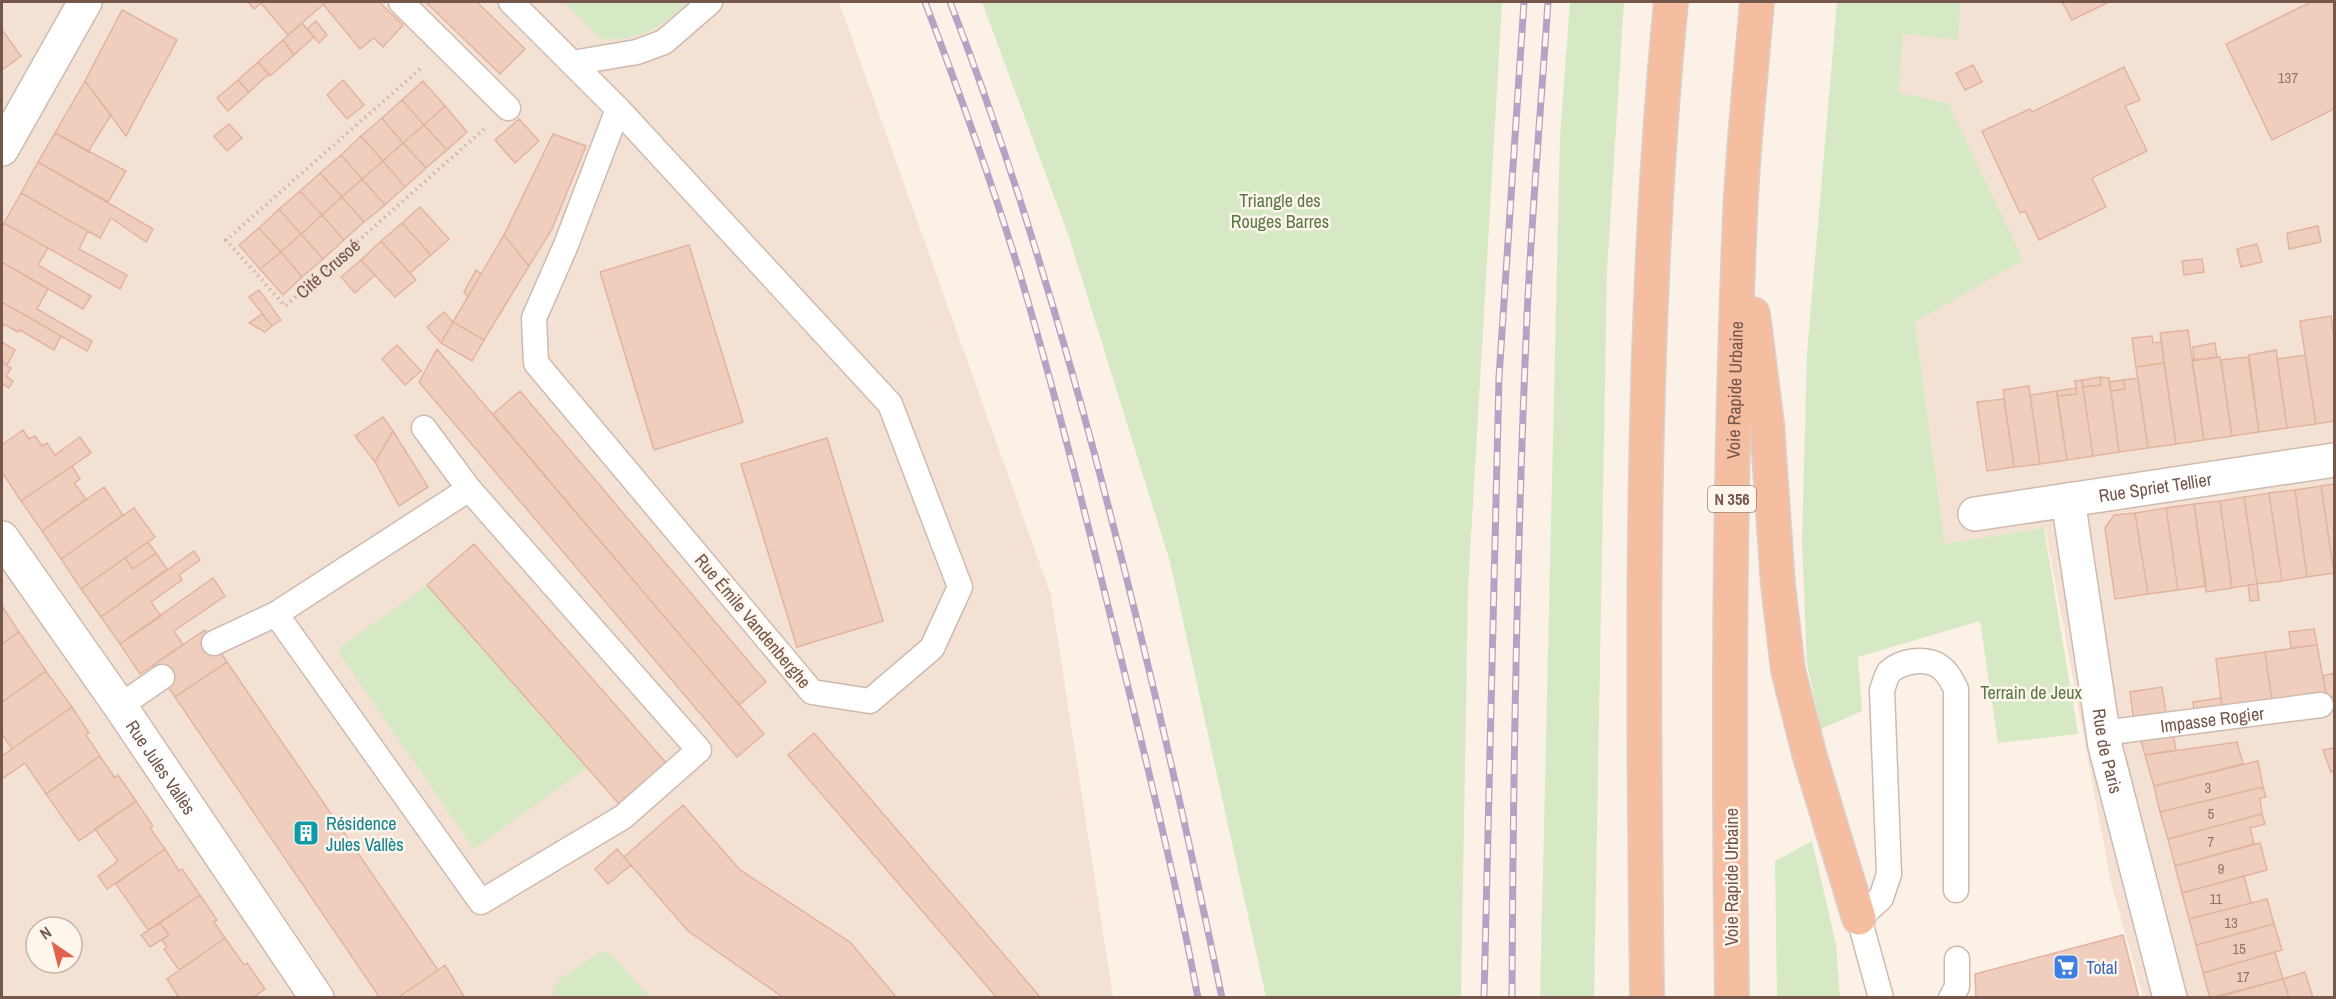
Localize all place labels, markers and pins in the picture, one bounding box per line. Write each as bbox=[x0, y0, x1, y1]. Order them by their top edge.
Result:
place label: Résidence Jules Vallès bbox=[326, 811, 404, 857]
building icon: Résidence Jules Vallès bbox=[291, 818, 321, 848]
supermarket icon: Total bbox=[2051, 952, 2081, 982]
place label: Total bbox=[2086, 955, 2117, 980]

